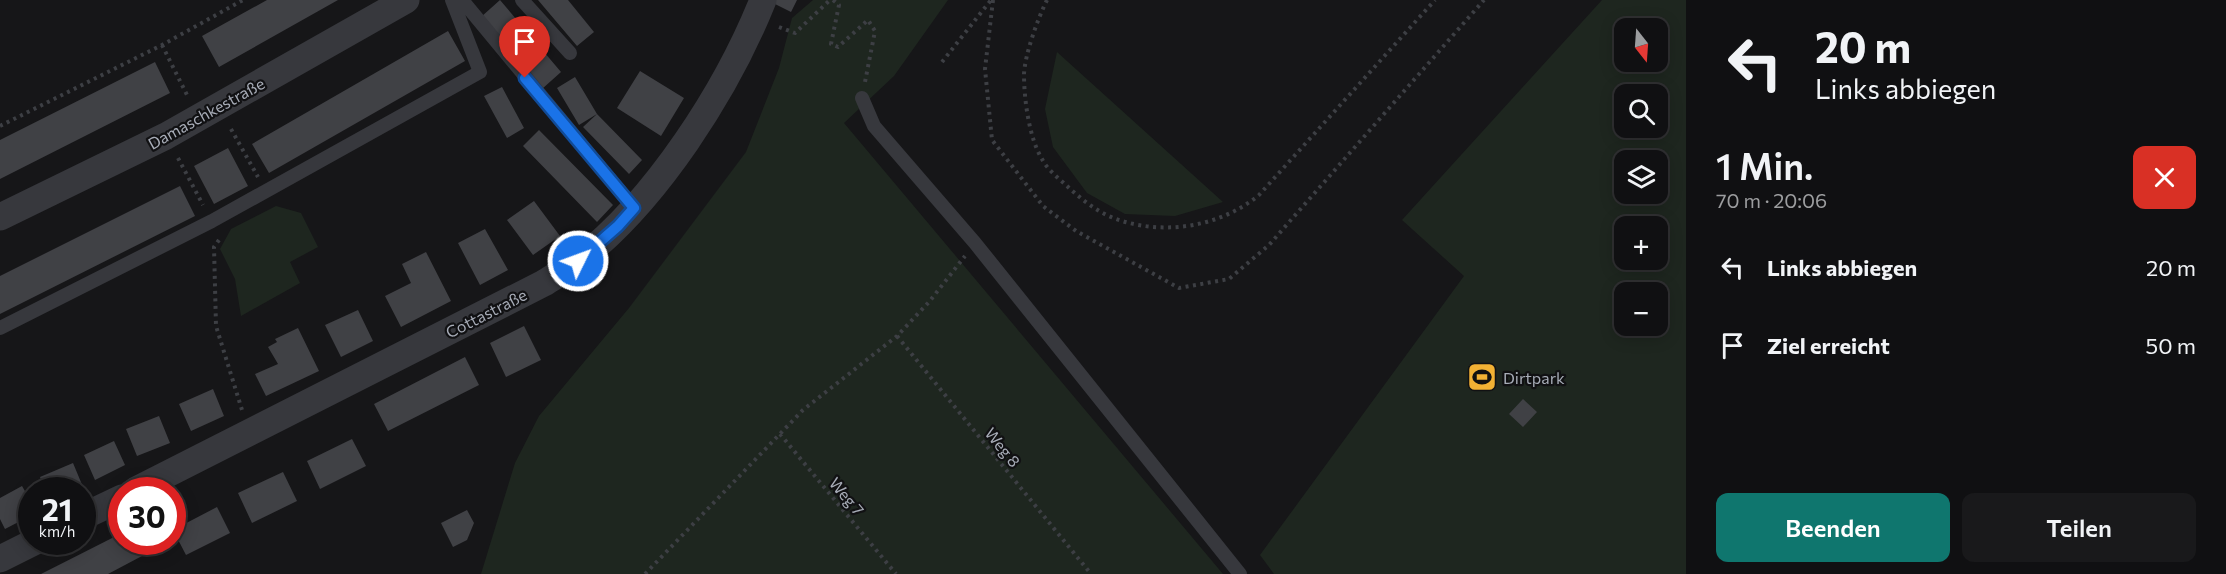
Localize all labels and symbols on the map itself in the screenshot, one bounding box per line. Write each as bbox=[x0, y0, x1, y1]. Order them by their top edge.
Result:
pin bbox=[499, 16, 550, 78]
north arrow bbox=[1614, 18, 1668, 72]
street label: Damaschkestraße bbox=[144, 73, 268, 153]
position arrow bbox=[546, 229, 610, 293]
street label: Cottastraße bbox=[442, 284, 530, 342]
sports icon: Dirtpark bbox=[1466, 361, 1498, 393]
place label: Dirtpark bbox=[1503, 368, 1565, 387]
street label: Weg 8 bbox=[981, 423, 1025, 471]
street label: Weg 7 bbox=[826, 473, 868, 519]
speed limit sign: 30 bbox=[108, 477, 186, 555]

